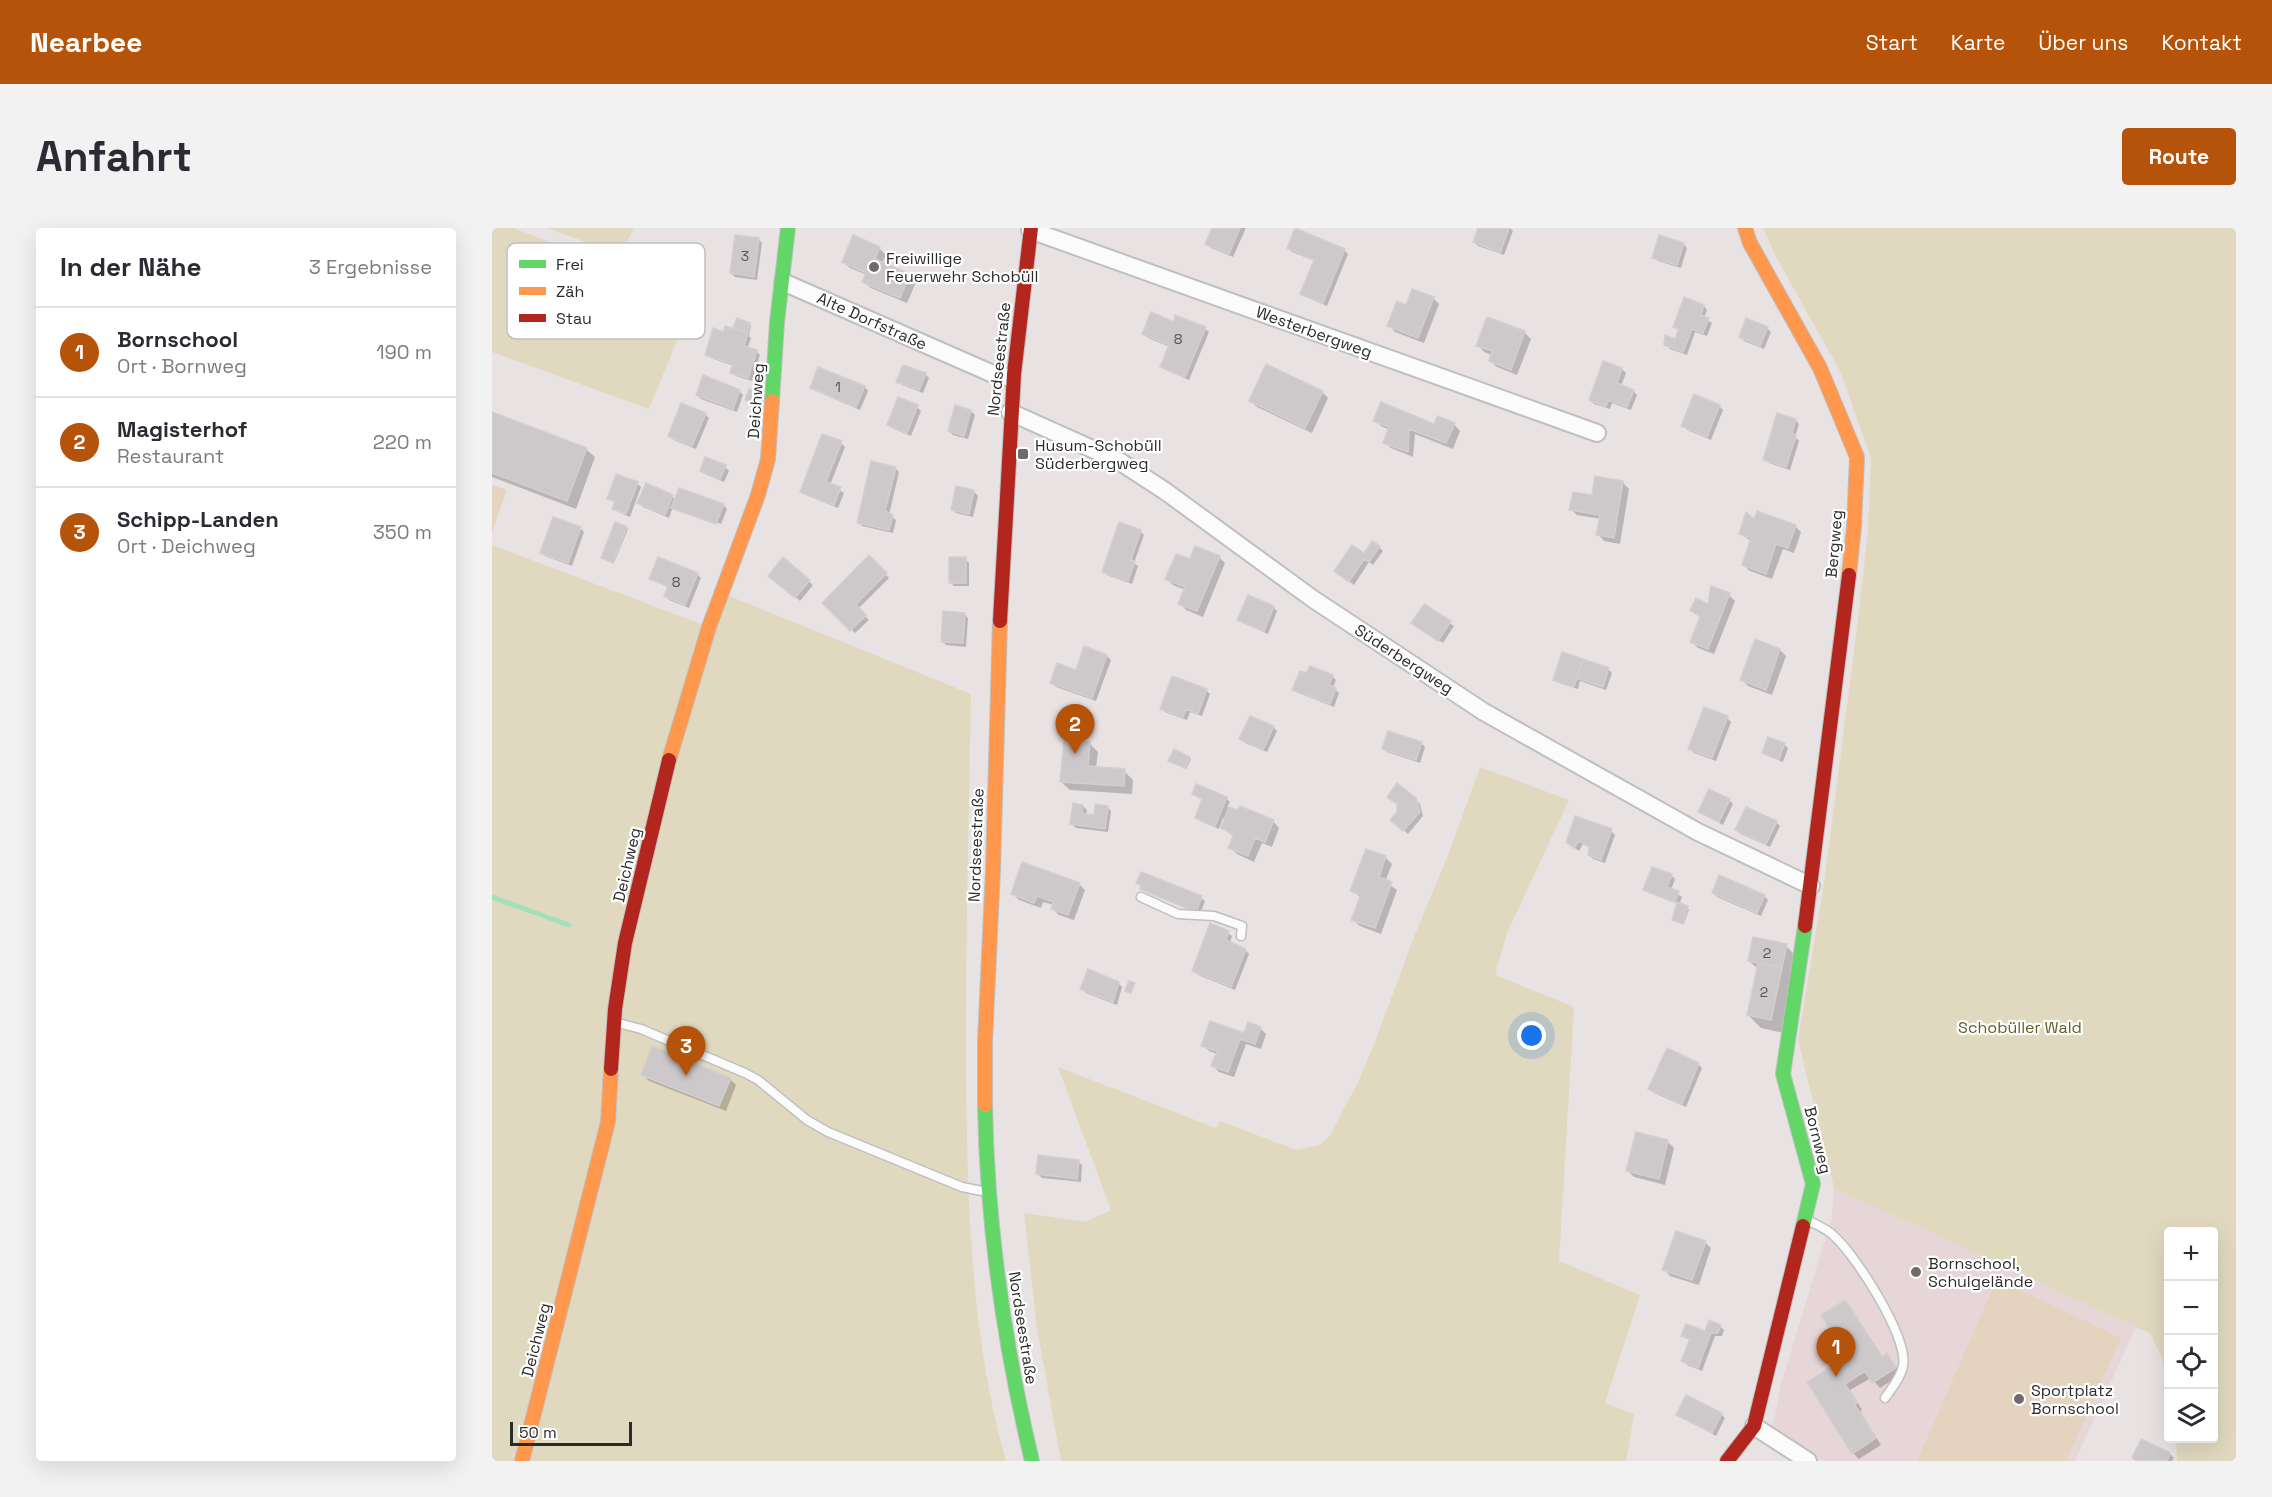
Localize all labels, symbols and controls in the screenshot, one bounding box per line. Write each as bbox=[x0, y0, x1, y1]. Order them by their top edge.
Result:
text: Nearbee bbox=[30, 24, 142, 60]
text: Start bbox=[1866, 29, 1918, 56]
text: Karte bbox=[1951, 29, 2005, 56]
text: Über uns bbox=[2038, 29, 2128, 56]
text: Kontakt bbox=[2161, 29, 2242, 56]
button: Route bbox=[2122, 128, 2236, 185]
text: Anfahrt bbox=[36, 130, 192, 183]
legend bbox=[507, 243, 705, 339]
house number: 3 bbox=[741, 247, 749, 265]
place label: Freiwillige Feuerwehr Schobüll bbox=[886, 248, 1038, 287]
text: In der Nähe bbox=[60, 250, 201, 284]
text: 3 Ergebnisse bbox=[309, 254, 432, 280]
text: Frei bbox=[556, 254, 584, 275]
marker: Freiwillige Feuerwehr Schobüll bbox=[867, 260, 881, 274]
text: Zäh bbox=[556, 281, 584, 302]
street label: Alte Dorfstraße bbox=[814, 287, 930, 355]
street label: Nordseestraße bbox=[983, 301, 1015, 417]
street label: Westerbergweg bbox=[1253, 301, 1375, 363]
text: Stau bbox=[556, 308, 592, 329]
text: Bornschool bbox=[117, 325, 238, 353]
house number: 8 bbox=[1174, 330, 1183, 348]
text: 1 bbox=[75, 339, 84, 365]
text: 190 m bbox=[376, 339, 432, 365]
text: Ort · Bornweg bbox=[117, 353, 247, 379]
street label: Deichweg bbox=[743, 363, 769, 439]
house number: 1 bbox=[835, 378, 841, 396]
text: Magisterhof bbox=[117, 415, 247, 443]
text: 2 bbox=[74, 429, 85, 455]
text: 220 m bbox=[373, 429, 432, 455]
place label: Husum-Schobüll Süderbergweg bbox=[1035, 435, 1162, 474]
text: Restaurant bbox=[117, 443, 224, 469]
marker: Husum-Schobüll Süderbergweg bbox=[1016, 447, 1030, 461]
text: Schipp-Landen bbox=[117, 505, 279, 533]
street label: Bergweg bbox=[1821, 509, 1847, 579]
text: 3 bbox=[73, 519, 86, 545]
text: 350 m bbox=[373, 519, 432, 545]
text: Ort · Deichweg bbox=[117, 533, 256, 559]
house number: 8 bbox=[672, 573, 681, 591]
street label: Süderbergweg bbox=[1351, 619, 1457, 699]
pin: 2 bbox=[1056, 704, 1094, 754]
street label: Nordseestraße bbox=[964, 788, 988, 902]
street label: Deichweg bbox=[608, 826, 646, 904]
house number: 2 bbox=[1763, 944, 1771, 962]
house number: 2 bbox=[1760, 983, 1768, 1001]
park label: Schobüller Wald bbox=[1958, 1017, 2082, 1038]
your location bbox=[1517, 1021, 1546, 1050]
pin: 3 bbox=[666, 1026, 706, 1076]
street label: Bornweg bbox=[1800, 1104, 1836, 1176]
map controls bbox=[2164, 1227, 2218, 1443]
button: + bbox=[2164, 1227, 2218, 1281]
place label: Bornschool, Schulgelände bbox=[1928, 1253, 2033, 1292]
marker: Bornschool, Schulgelände bbox=[1909, 1265, 1923, 1279]
street label: Nordseestraße bbox=[1004, 1270, 1042, 1386]
button: − bbox=[2164, 1281, 2218, 1335]
street label: Deichweg bbox=[517, 1301, 555, 1379]
pin: 1 bbox=[1816, 1328, 1856, 1377]
button: locate bbox=[2164, 1335, 2218, 1389]
place label: Sportplatz Bornschool bbox=[2031, 1380, 2119, 1419]
button: layers bbox=[2164, 1389, 2218, 1443]
marker: Sportplatz Bornschool bbox=[2012, 1392, 2026, 1406]
scale bar bbox=[510, 1419, 632, 1446]
text: 50 m bbox=[519, 1422, 557, 1443]

